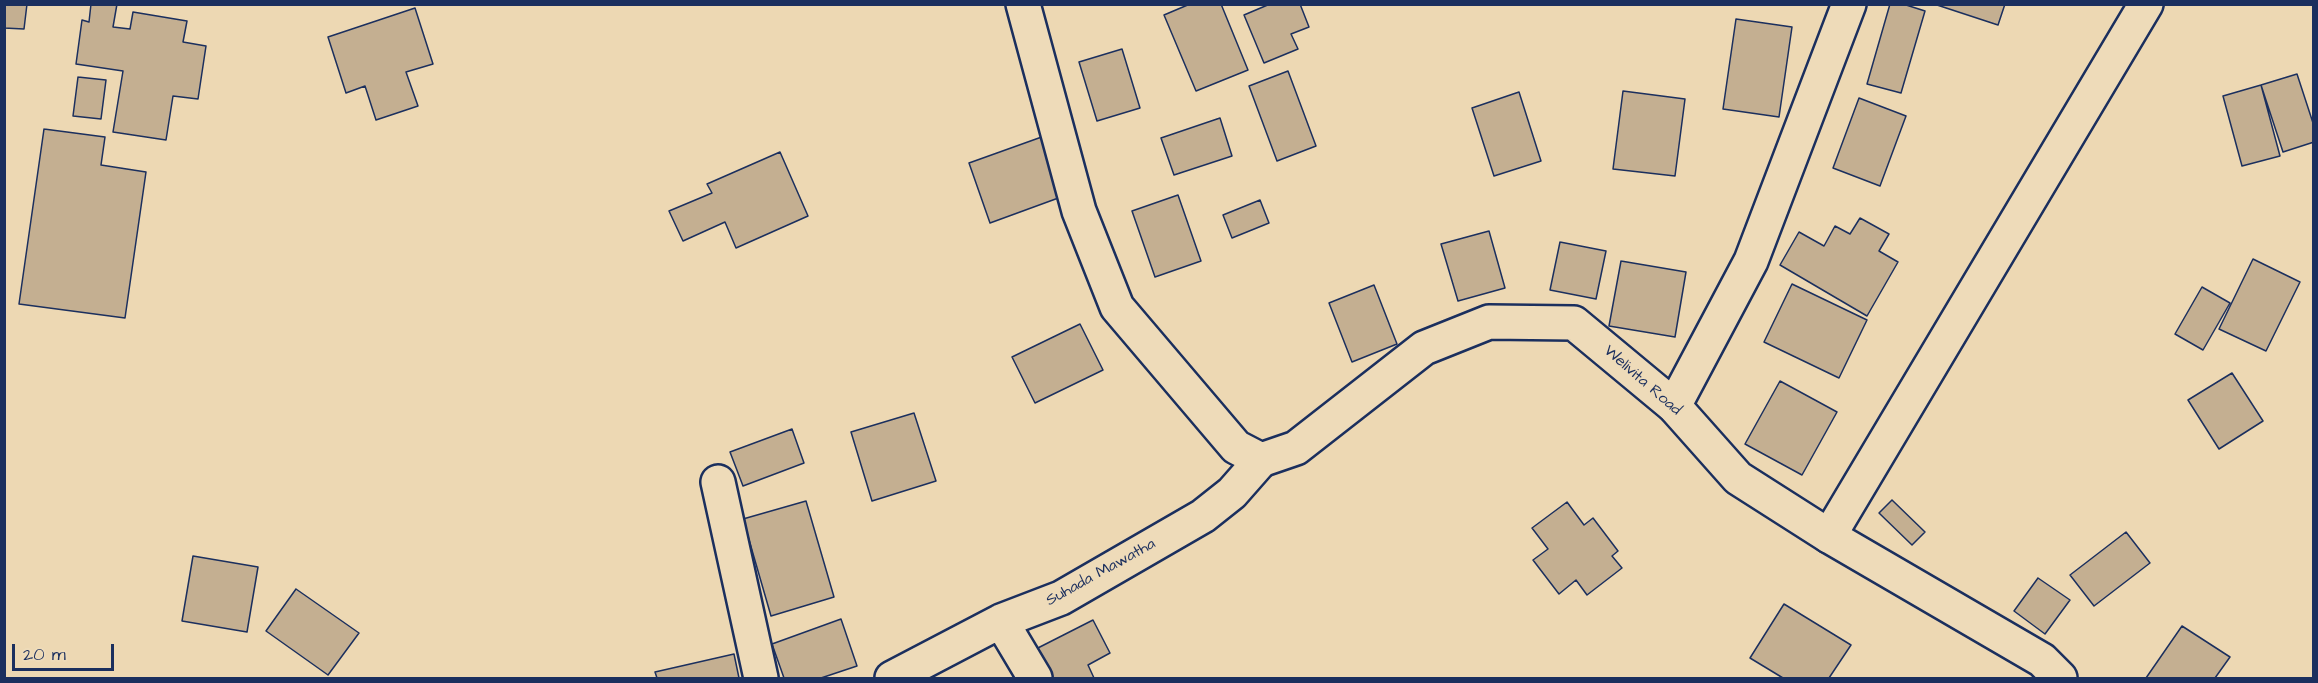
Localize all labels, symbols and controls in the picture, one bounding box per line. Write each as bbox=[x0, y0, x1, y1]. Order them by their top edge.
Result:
street label: Welivita Road bbox=[1599, 342, 1685, 420]
street label: Suhada Mawatha bbox=[1043, 535, 1159, 611]
scale bar bbox=[15, 632, 117, 670]
text: 20 m bbox=[23, 642, 66, 667]

